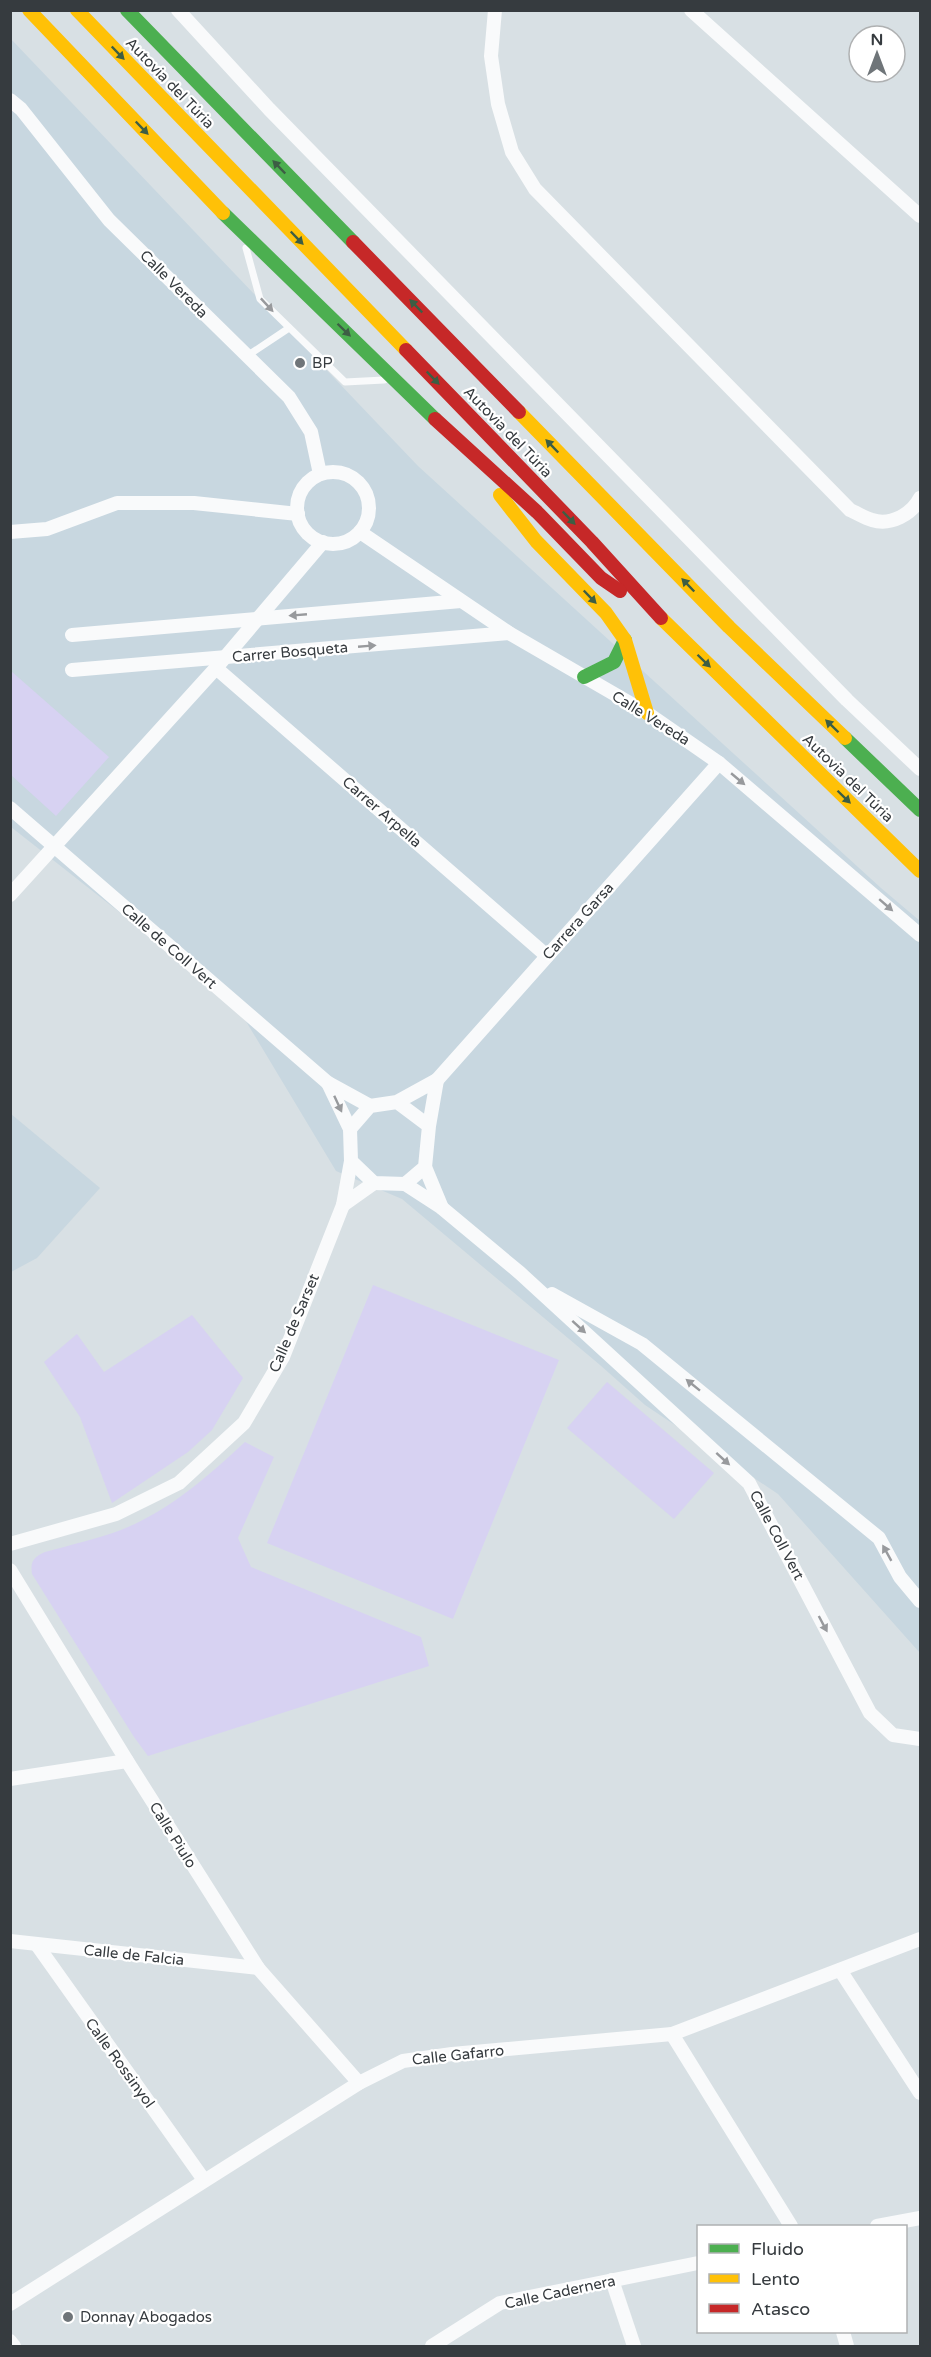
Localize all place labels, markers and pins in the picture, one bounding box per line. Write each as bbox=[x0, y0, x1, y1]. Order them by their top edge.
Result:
place label: BP bbox=[312, 354, 332, 372]
marker: BP bbox=[293, 356, 307, 370]
place label: Donnay Abogados bbox=[80, 2308, 212, 2326]
marker: Donnay Abogados bbox=[61, 2310, 75, 2324]

